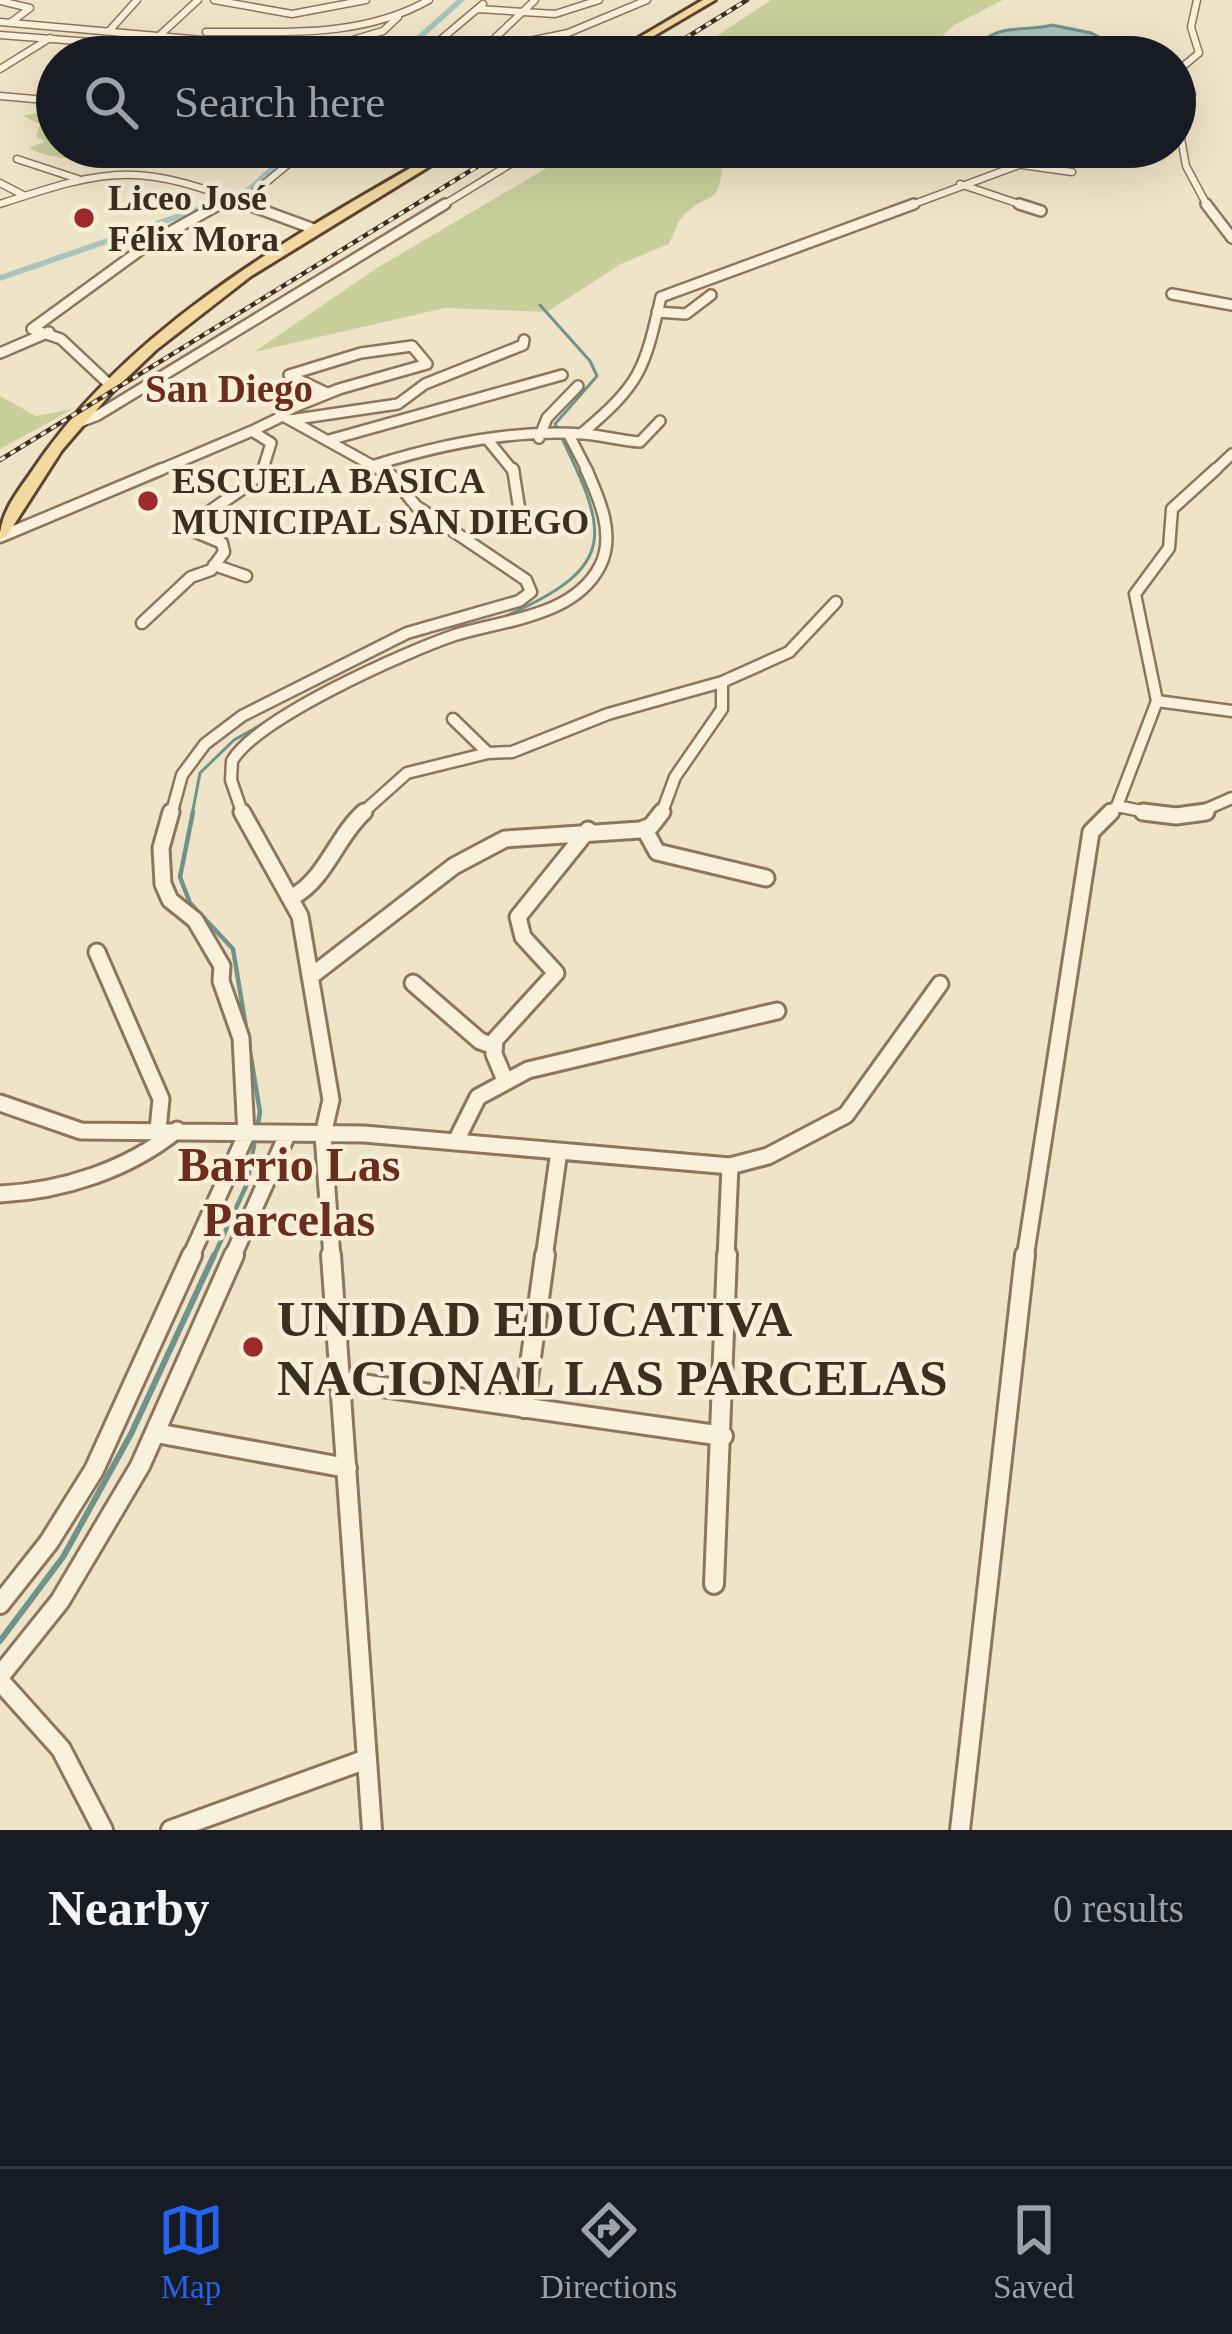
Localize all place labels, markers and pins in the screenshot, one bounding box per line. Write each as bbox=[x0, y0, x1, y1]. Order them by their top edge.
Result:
place label: Liceo José Félix Mora bbox=[108, 178, 279, 259]
marker: Liceo José Félix Mora bbox=[71, 205, 97, 231]
place label: ESCUELA BASICA MUNICIPAL SAN DIEGO bbox=[172, 461, 589, 542]
marker: ESCUELA BASICA MUNICIPAL SAN DIEGO bbox=[135, 488, 161, 514]
place label: UNIDAD EDUCATIVA NACIONAL LAS PARCELAS bbox=[277, 1291, 948, 1406]
marker: UNIDAD EDUCATIVA NACIONAL LAS PARCELAS bbox=[240, 1334, 266, 1360]

